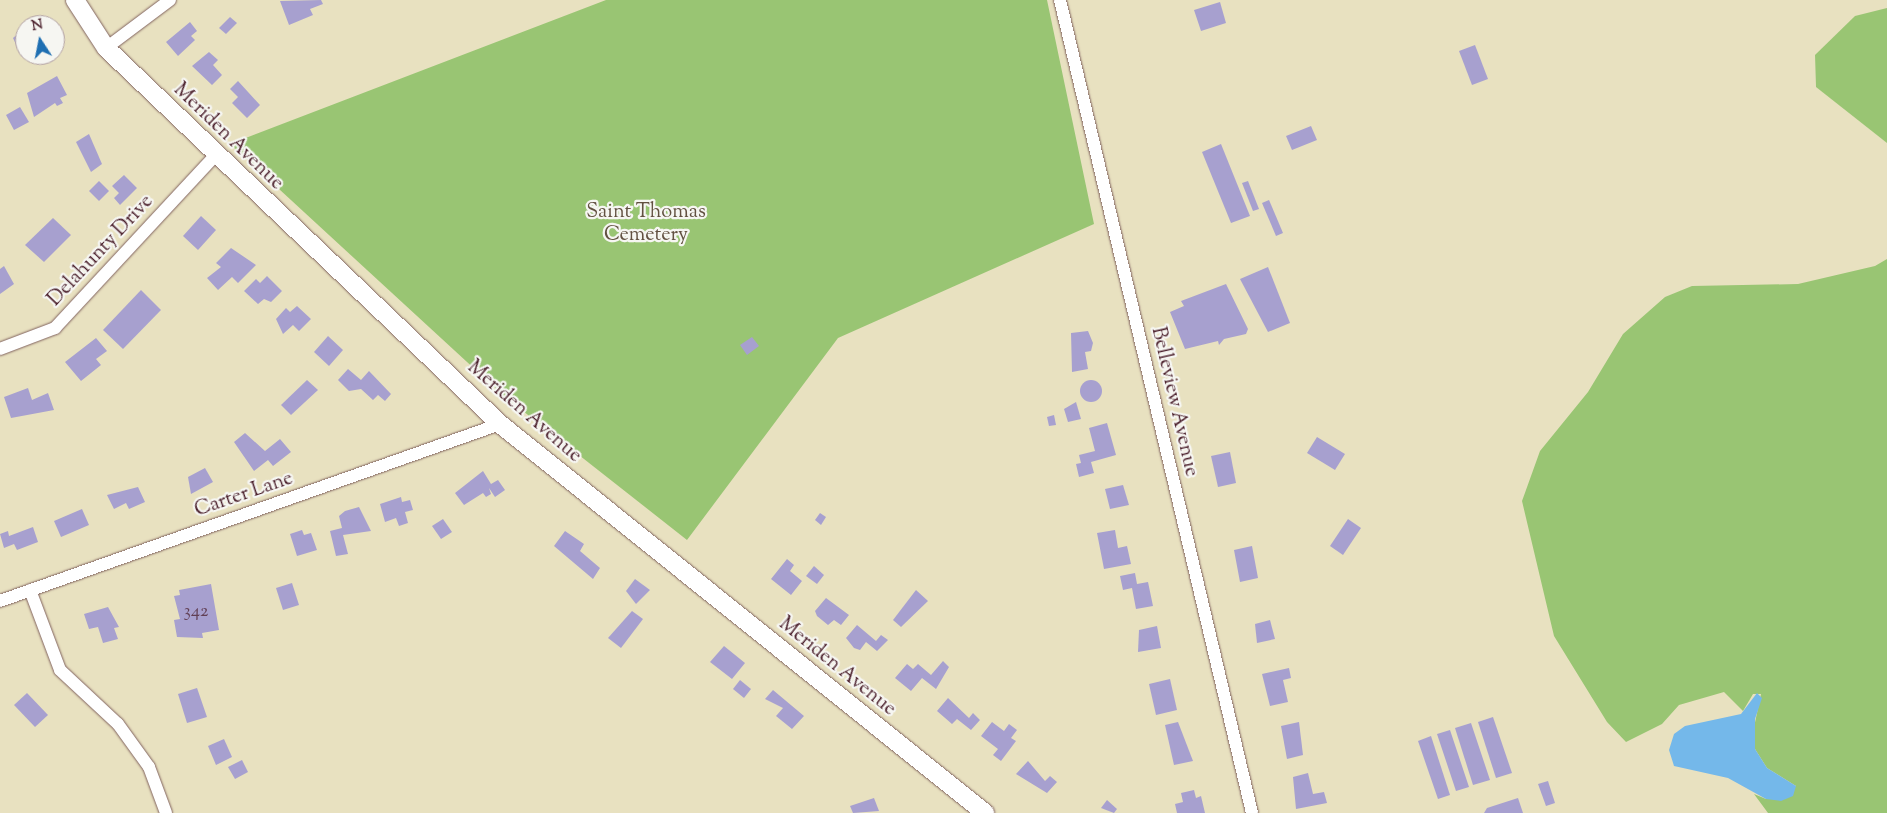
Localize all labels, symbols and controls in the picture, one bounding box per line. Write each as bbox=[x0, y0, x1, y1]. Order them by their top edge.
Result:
north arrow bbox=[15, 15, 65, 65]
text: N bbox=[30, 15, 45, 37]
street label: Meriden Avenue bbox=[168, 78, 288, 196]
street label: Delahunty Drive bbox=[43, 190, 159, 312]
park label: Saint Thomas Cemetery bbox=[586, 200, 706, 247]
street label: Belleview Avenue bbox=[1145, 325, 1203, 479]
street label: Meriden Avenue bbox=[462, 356, 586, 468]
street label: Carter Lane bbox=[192, 467, 296, 523]
house number: 342 bbox=[184, 601, 208, 623]
street label: Meriden Avenue bbox=[774, 612, 900, 722]

